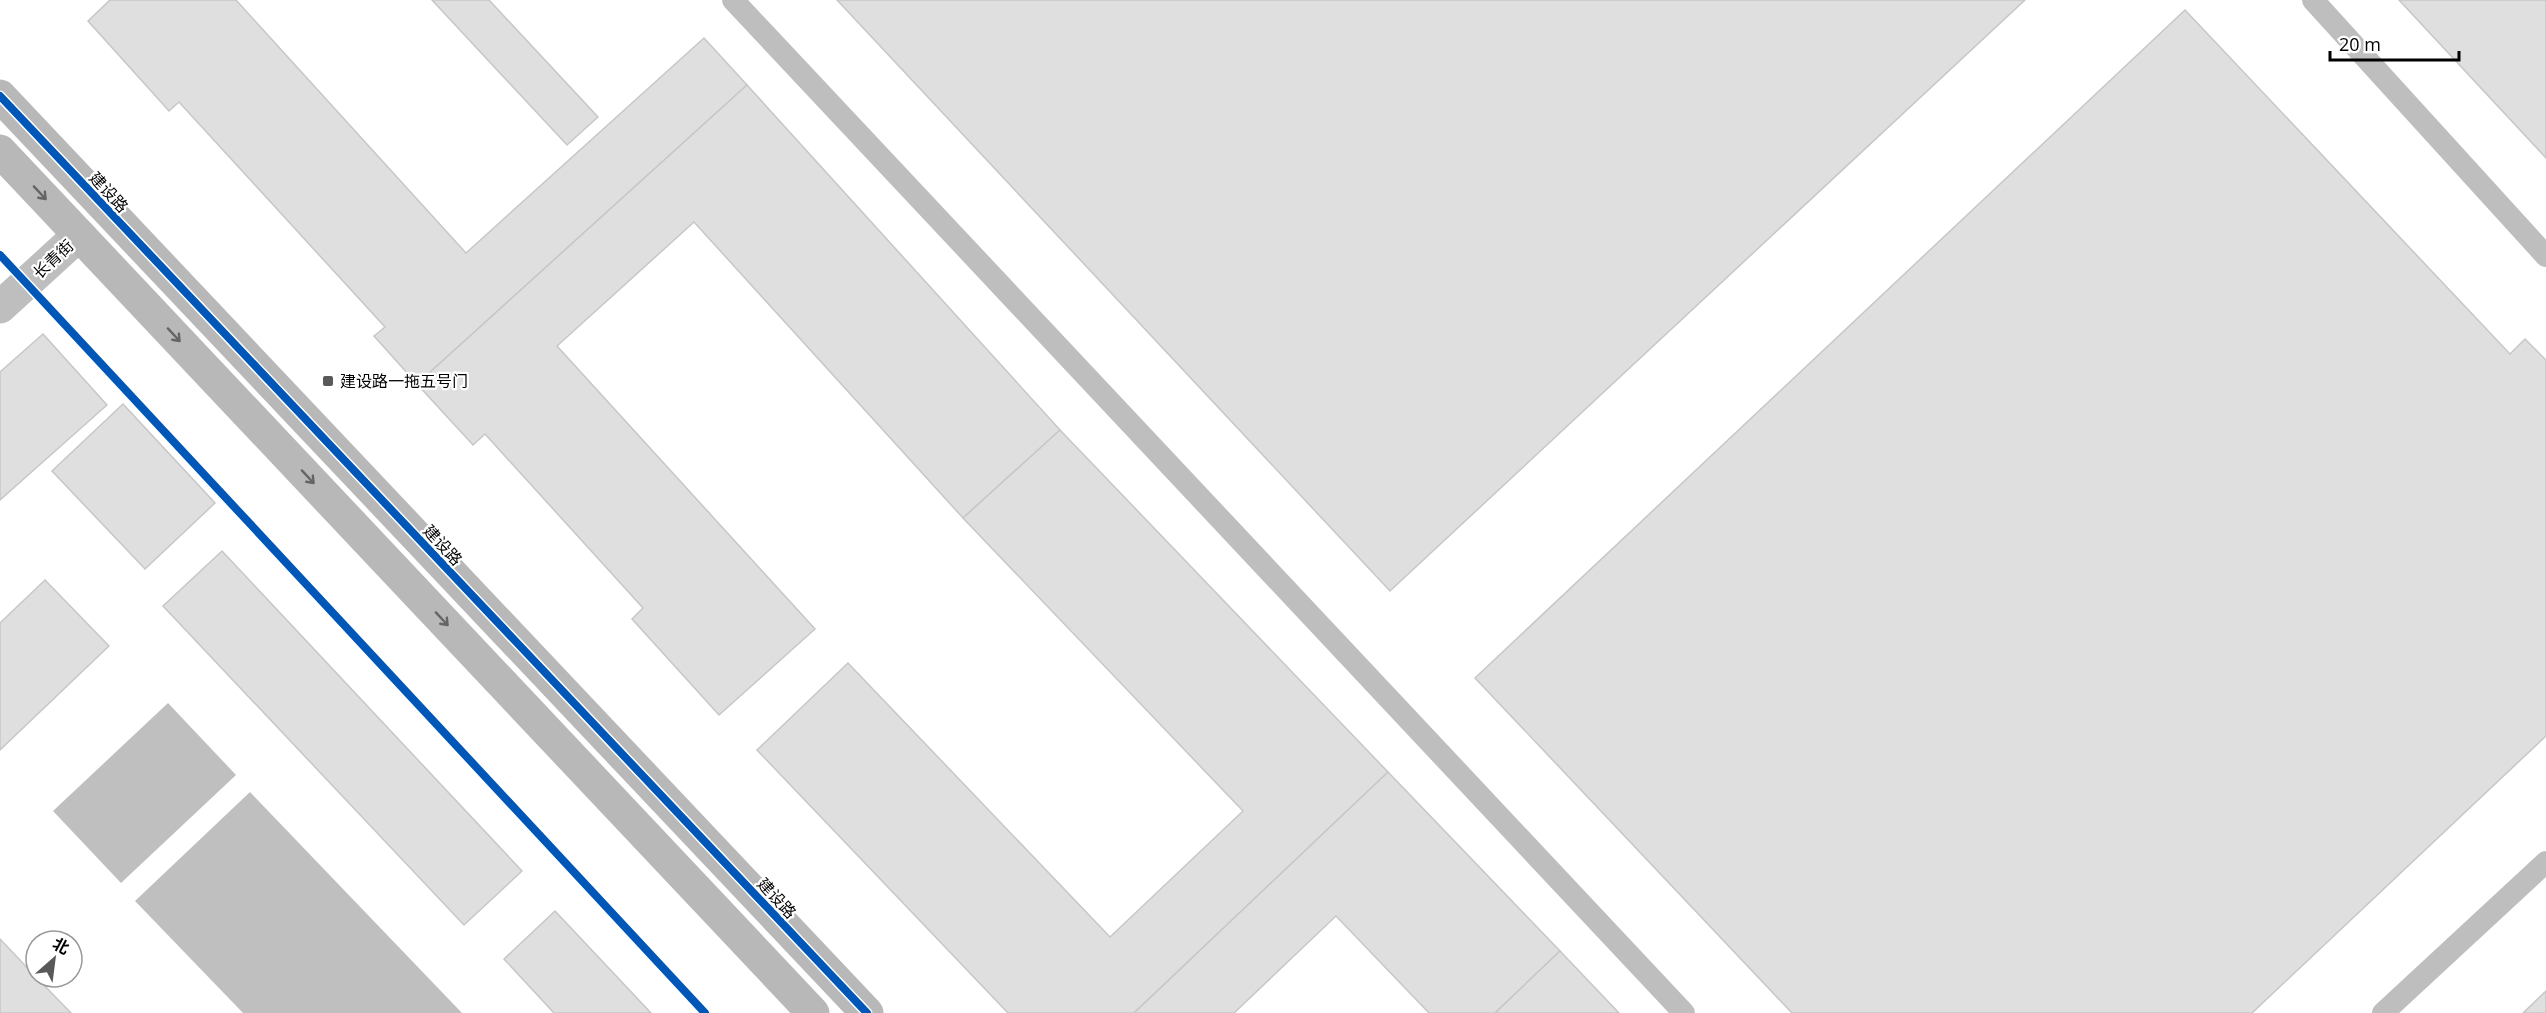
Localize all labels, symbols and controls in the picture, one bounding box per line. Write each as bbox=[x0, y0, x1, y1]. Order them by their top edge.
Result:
scale bar bbox=[2330, 24, 2459, 62]
text: 20 m bbox=[2339, 32, 2381, 56]
street label: 建设路 bbox=[85, 167, 133, 217]
one-way arrow bbox=[33, 186, 47, 201]
street label: 长青街 bbox=[28, 235, 78, 283]
one-way arrow bbox=[167, 328, 181, 343]
place label: 建设路一拖五号门 bbox=[340, 370, 468, 392]
marker: 建设路一拖五号门 bbox=[321, 374, 335, 388]
one-way arrow bbox=[301, 469, 315, 484]
street label: 建设路 bbox=[419, 520, 467, 570]
one-way arrow bbox=[434, 611, 448, 626]
street label: 建设路 bbox=[753, 873, 801, 923]
north arrow bbox=[24, 929, 84, 989]
text: 北 bbox=[49, 932, 73, 959]

